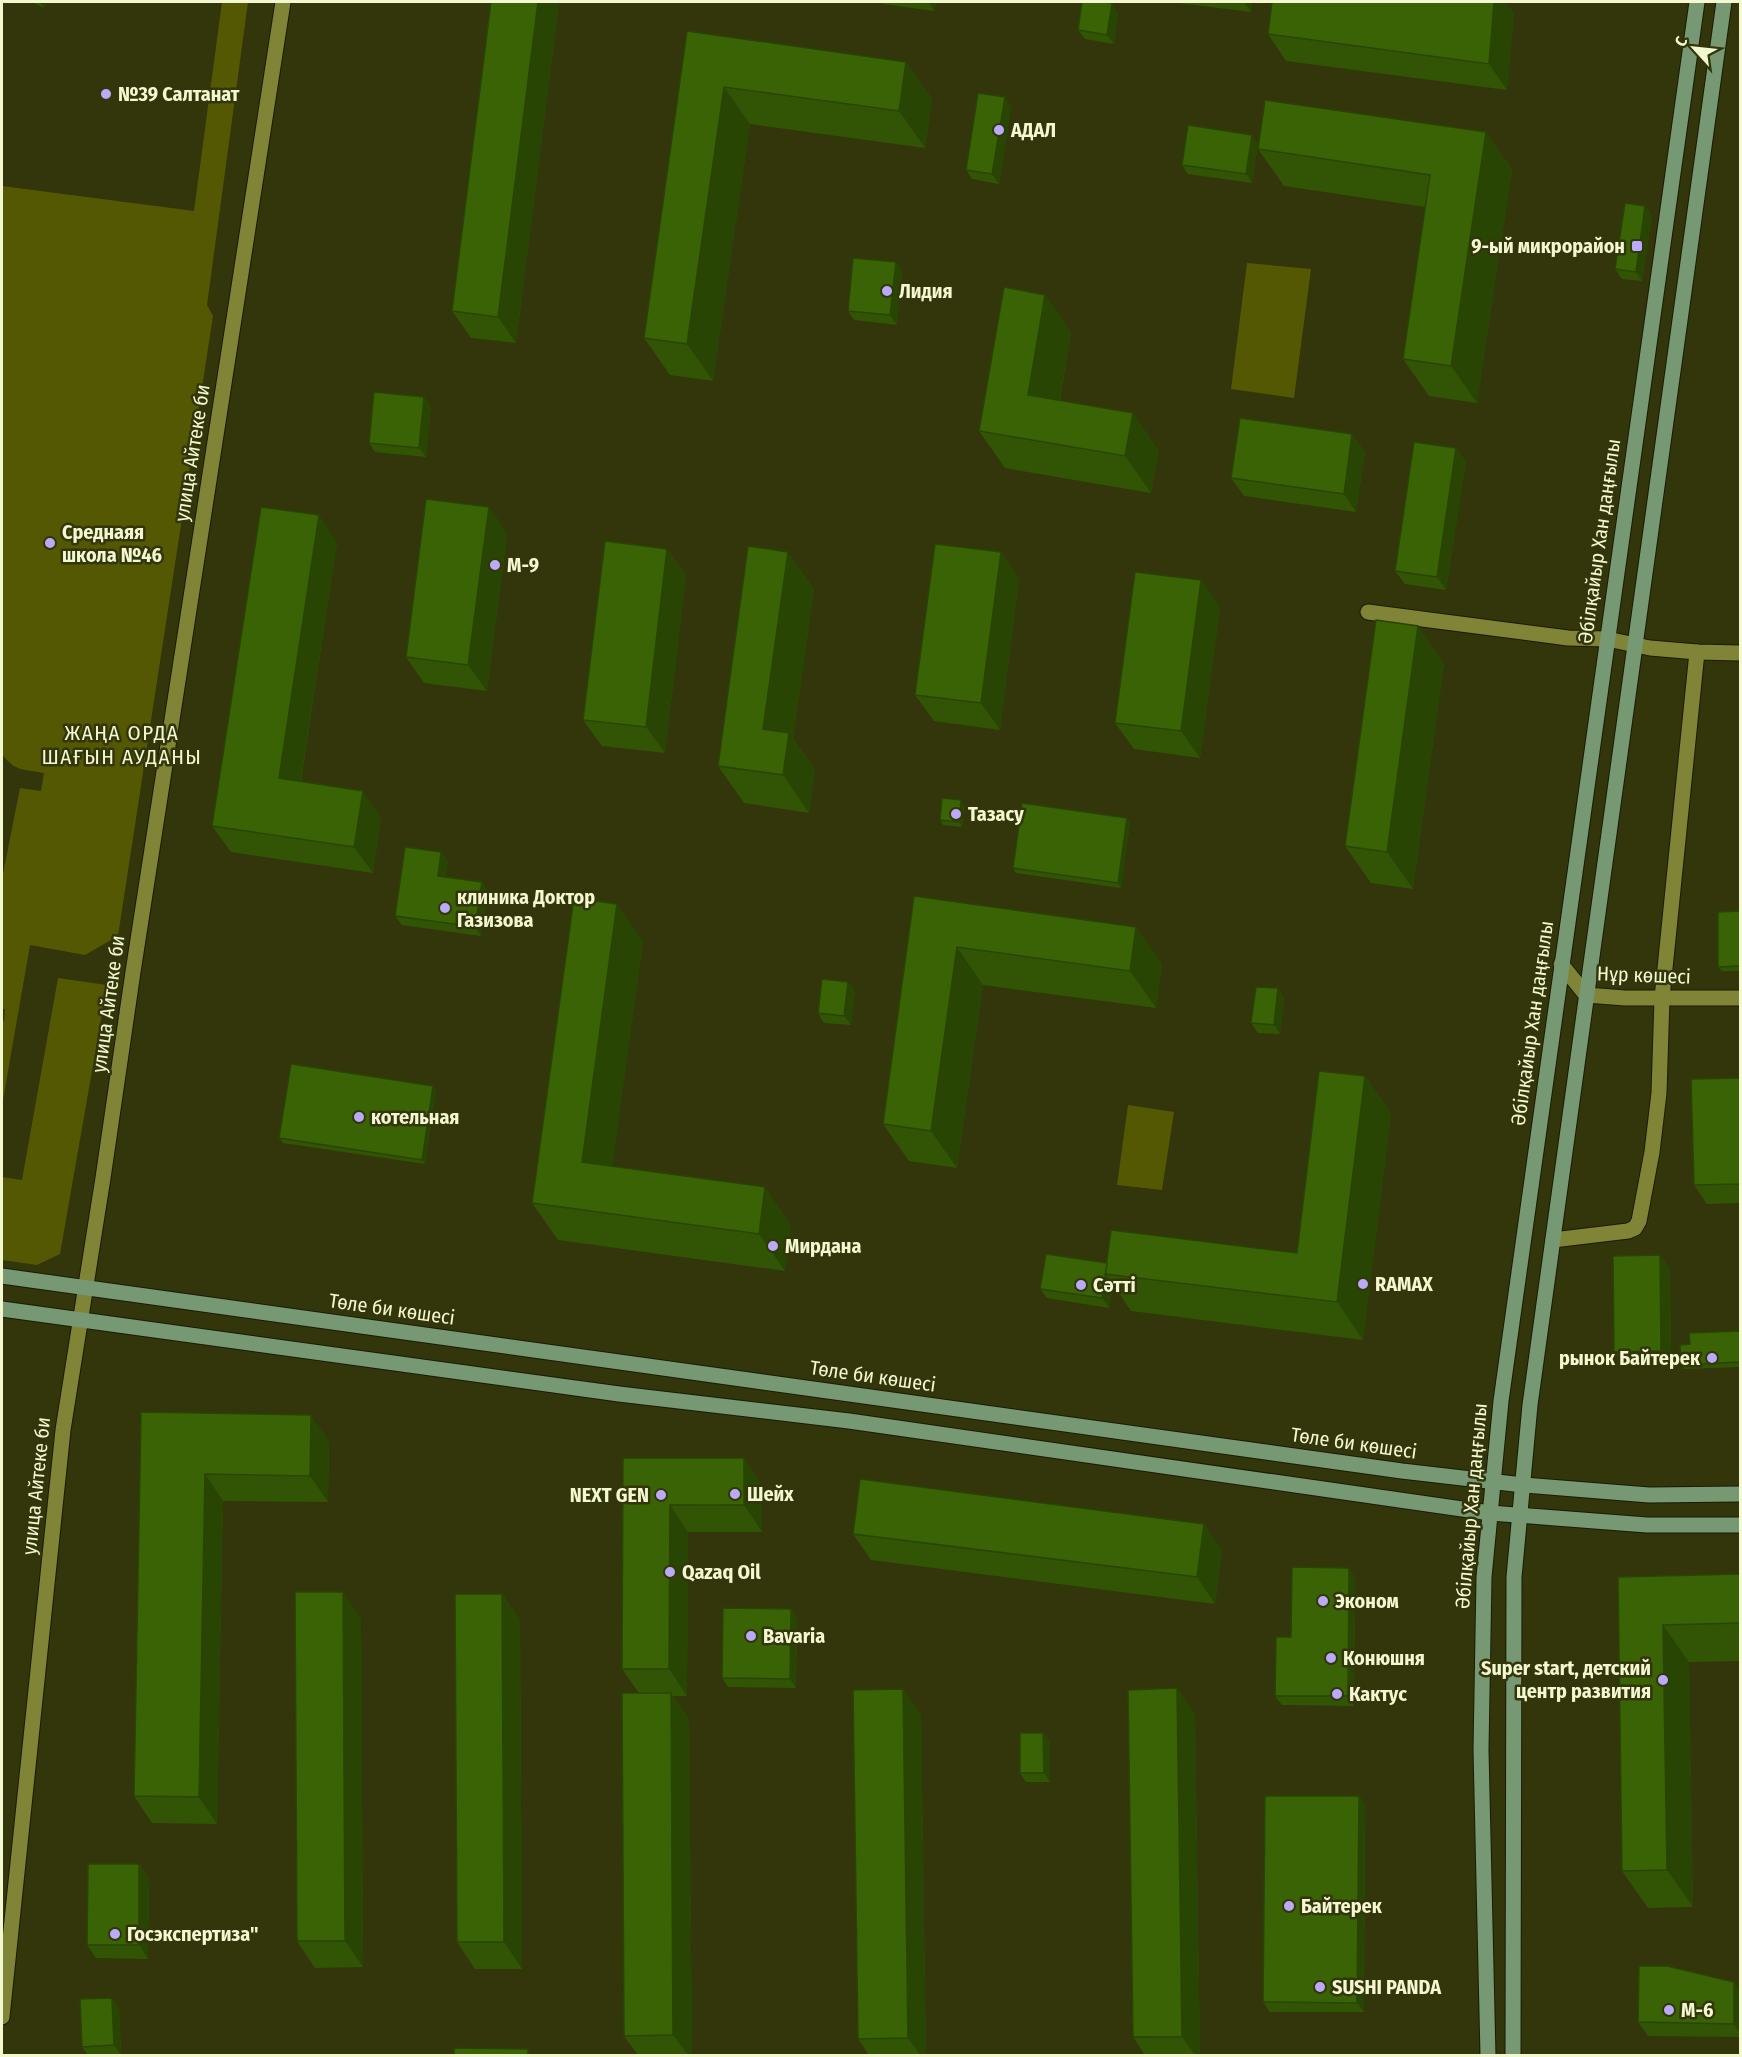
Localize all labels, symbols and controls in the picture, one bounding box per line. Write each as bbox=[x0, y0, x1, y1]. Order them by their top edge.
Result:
north arrow bbox=[1664, 18, 1724, 78]
text: С bbox=[1671, 33, 1692, 49]
place label: №39 Салтанат bbox=[118, 82, 240, 106]
marker: №39 Салтанат bbox=[99, 87, 113, 101]
place label: АДАЛ bbox=[1010, 118, 1056, 142]
marker: АДАЛ bbox=[992, 123, 1006, 137]
place label: 9-ый микрорайон bbox=[1471, 234, 1625, 258]
marker: 9-ый микрорайон bbox=[1630, 239, 1644, 253]
place label: Лидия bbox=[899, 279, 952, 303]
marker: Лидия bbox=[880, 284, 894, 298]
street label: улица Айтеке би bbox=[169, 383, 215, 523]
street label: Әбілқайыр Хан даңғылы bbox=[1573, 437, 1625, 645]
place label: Среднаяя школа №46 bbox=[62, 520, 162, 567]
marker: Среднаяя школа №46 bbox=[43, 536, 57, 550]
place label: M-9 bbox=[507, 553, 539, 577]
marker: M-9 bbox=[488, 558, 502, 572]
district label: ЖАҢА ОРДА ШАҒЫН АУДАНЫ bbox=[42, 720, 202, 770]
place label: Тазасу bbox=[968, 802, 1024, 826]
marker: Тазасу bbox=[949, 807, 963, 821]
place label: клиника Доктор Газизова bbox=[457, 885, 595, 932]
marker: клиника Доктор Газизова bbox=[438, 901, 452, 915]
street label: Әбілқайыр Хан даңғылы bbox=[1506, 919, 1558, 1127]
street label: улица Айтеке би bbox=[86, 934, 130, 1074]
street label: Нұр көшесі bbox=[1597, 961, 1691, 989]
place label: котельная bbox=[371, 1105, 459, 1129]
marker: котельная bbox=[352, 1110, 366, 1124]
place label: Мирдана bbox=[785, 1234, 861, 1258]
marker: Мирдана bbox=[766, 1239, 780, 1253]
place label: RAMAX bbox=[1375, 1272, 1433, 1296]
place label: Cәтті bbox=[1093, 1273, 1136, 1297]
marker: RAMAX bbox=[1356, 1277, 1370, 1291]
marker: Cәтті bbox=[1074, 1278, 1088, 1292]
street label: Төле би көшесі bbox=[328, 1288, 456, 1330]
place label: рынок Байтерек bbox=[1559, 1346, 1701, 1370]
marker: рынок Байтерек bbox=[1705, 1351, 1719, 1365]
street label: Төле би көшесі bbox=[809, 1355, 937, 1397]
street label: Әбілқайыр Хан даңғылы bbox=[1450, 1402, 1492, 1610]
street label: улица Айтеке би bbox=[17, 1416, 55, 1556]
street label: Төле би көшесі bbox=[1290, 1422, 1418, 1464]
place label: Шейх bbox=[747, 1482, 794, 1506]
place label: NEXT GEN bbox=[570, 1483, 649, 1507]
marker: Шейх bbox=[728, 1487, 742, 1501]
marker: NEXT GEN bbox=[654, 1488, 668, 1502]
place label: Qazaq Oil bbox=[682, 1560, 761, 1584]
marker: Qazaq Oil bbox=[663, 1565, 677, 1579]
place label: Эконом bbox=[1335, 1589, 1399, 1613]
marker: Эконом bbox=[1316, 1594, 1330, 1608]
place label: Bavaria bbox=[763, 1624, 825, 1648]
marker: Bavaria bbox=[744, 1629, 758, 1643]
place label: Конюшня bbox=[1343, 1646, 1425, 1670]
marker: Конюшня bbox=[1324, 1651, 1338, 1665]
place label: Super start, детский центр развития bbox=[1481, 1656, 1651, 1703]
marker: Super start, детский центр развития bbox=[1656, 1673, 1670, 1687]
place label: Кактус bbox=[1349, 1682, 1407, 1706]
marker: Кактус bbox=[1330, 1687, 1344, 1701]
place label: Байтерек bbox=[1301, 1894, 1383, 1918]
marker: Байтерек bbox=[1282, 1899, 1296, 1913]
place label: Госэкспертиза" bbox=[127, 1922, 258, 1946]
marker: Госэкспертиза" bbox=[108, 1927, 122, 1941]
place label: SUSHI PANDA bbox=[1332, 1975, 1442, 1999]
marker: SUSHI PANDA bbox=[1313, 1980, 1327, 1994]
place label: M-6 bbox=[1681, 1998, 1713, 2022]
marker: M-6 bbox=[1662, 2003, 1676, 2017]

